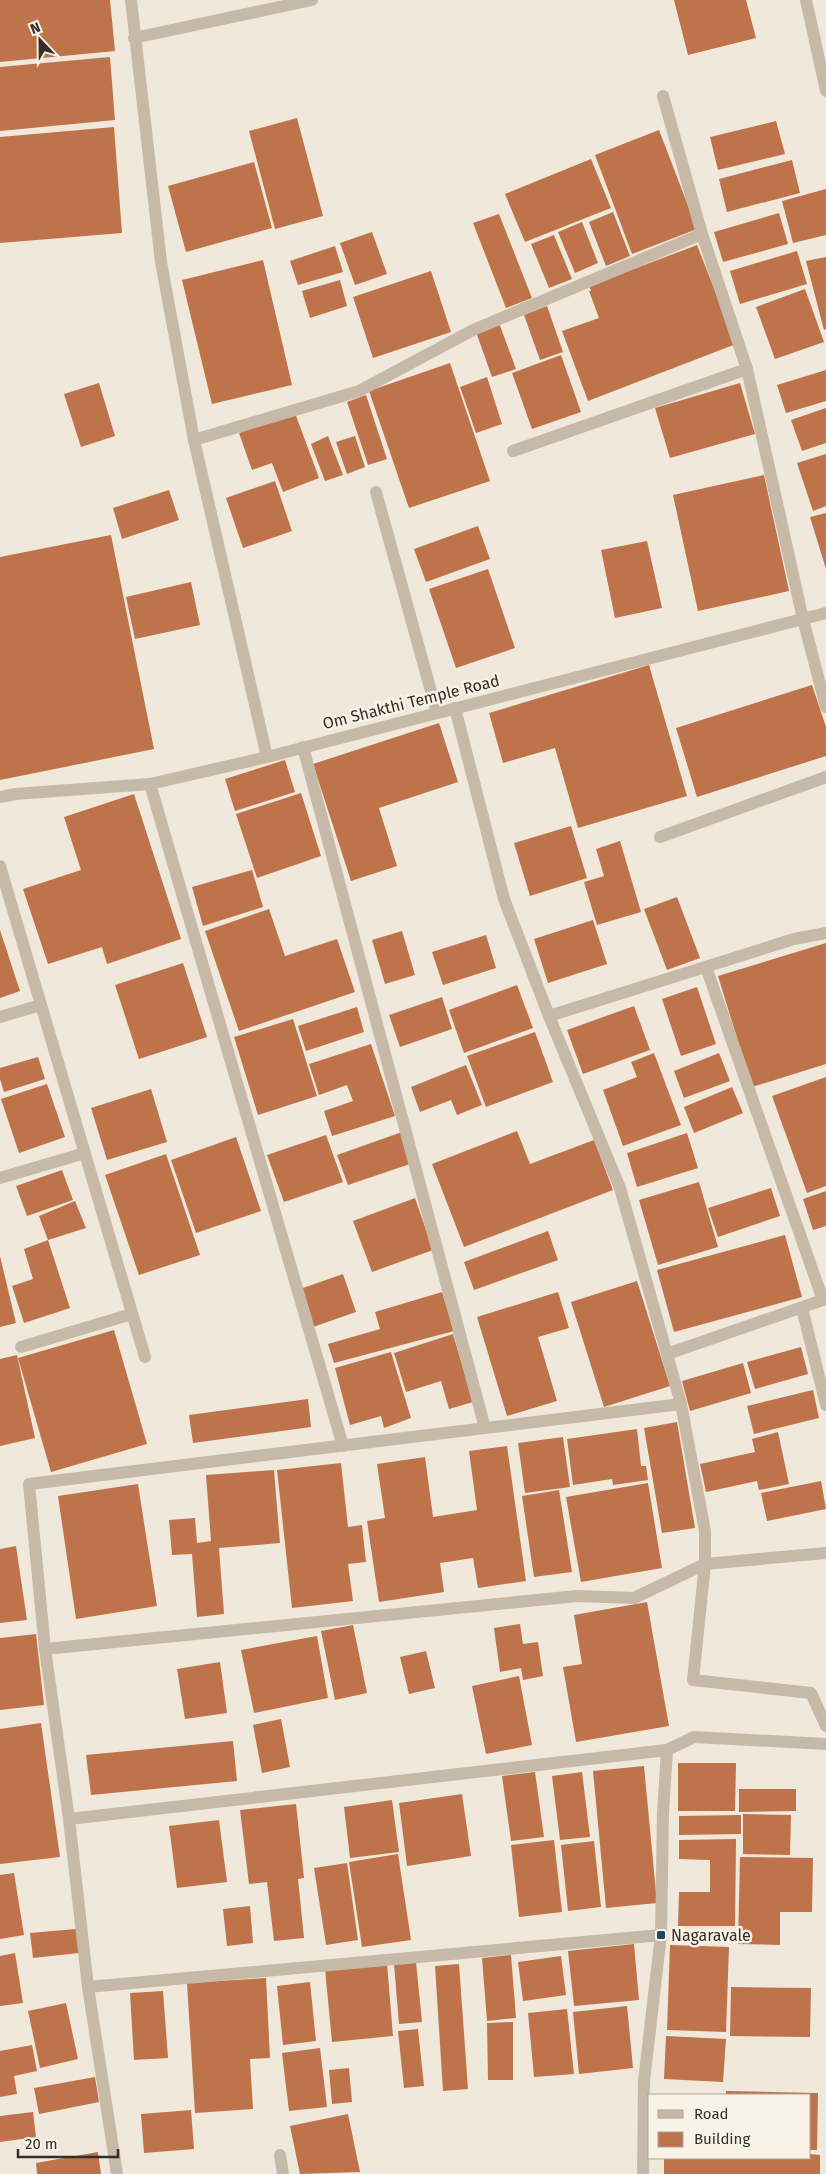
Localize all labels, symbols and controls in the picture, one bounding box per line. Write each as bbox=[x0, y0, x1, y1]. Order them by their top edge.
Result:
north arrow bbox=[15, 15, 65, 65]
text: N bbox=[28, 19, 43, 38]
street label: Om Shakthi Temple Road bbox=[321, 671, 501, 733]
place label: Nagaravale bbox=[671, 1926, 751, 1945]
marker: Nagaravale bbox=[655, 1929, 667, 1941]
legend bbox=[648, 2094, 811, 2159]
text: Road bbox=[694, 2105, 729, 2123]
scale bar bbox=[18, 2126, 118, 2158]
text: Building bbox=[694, 2130, 750, 2148]
text: 20 m bbox=[25, 2135, 58, 2153]

